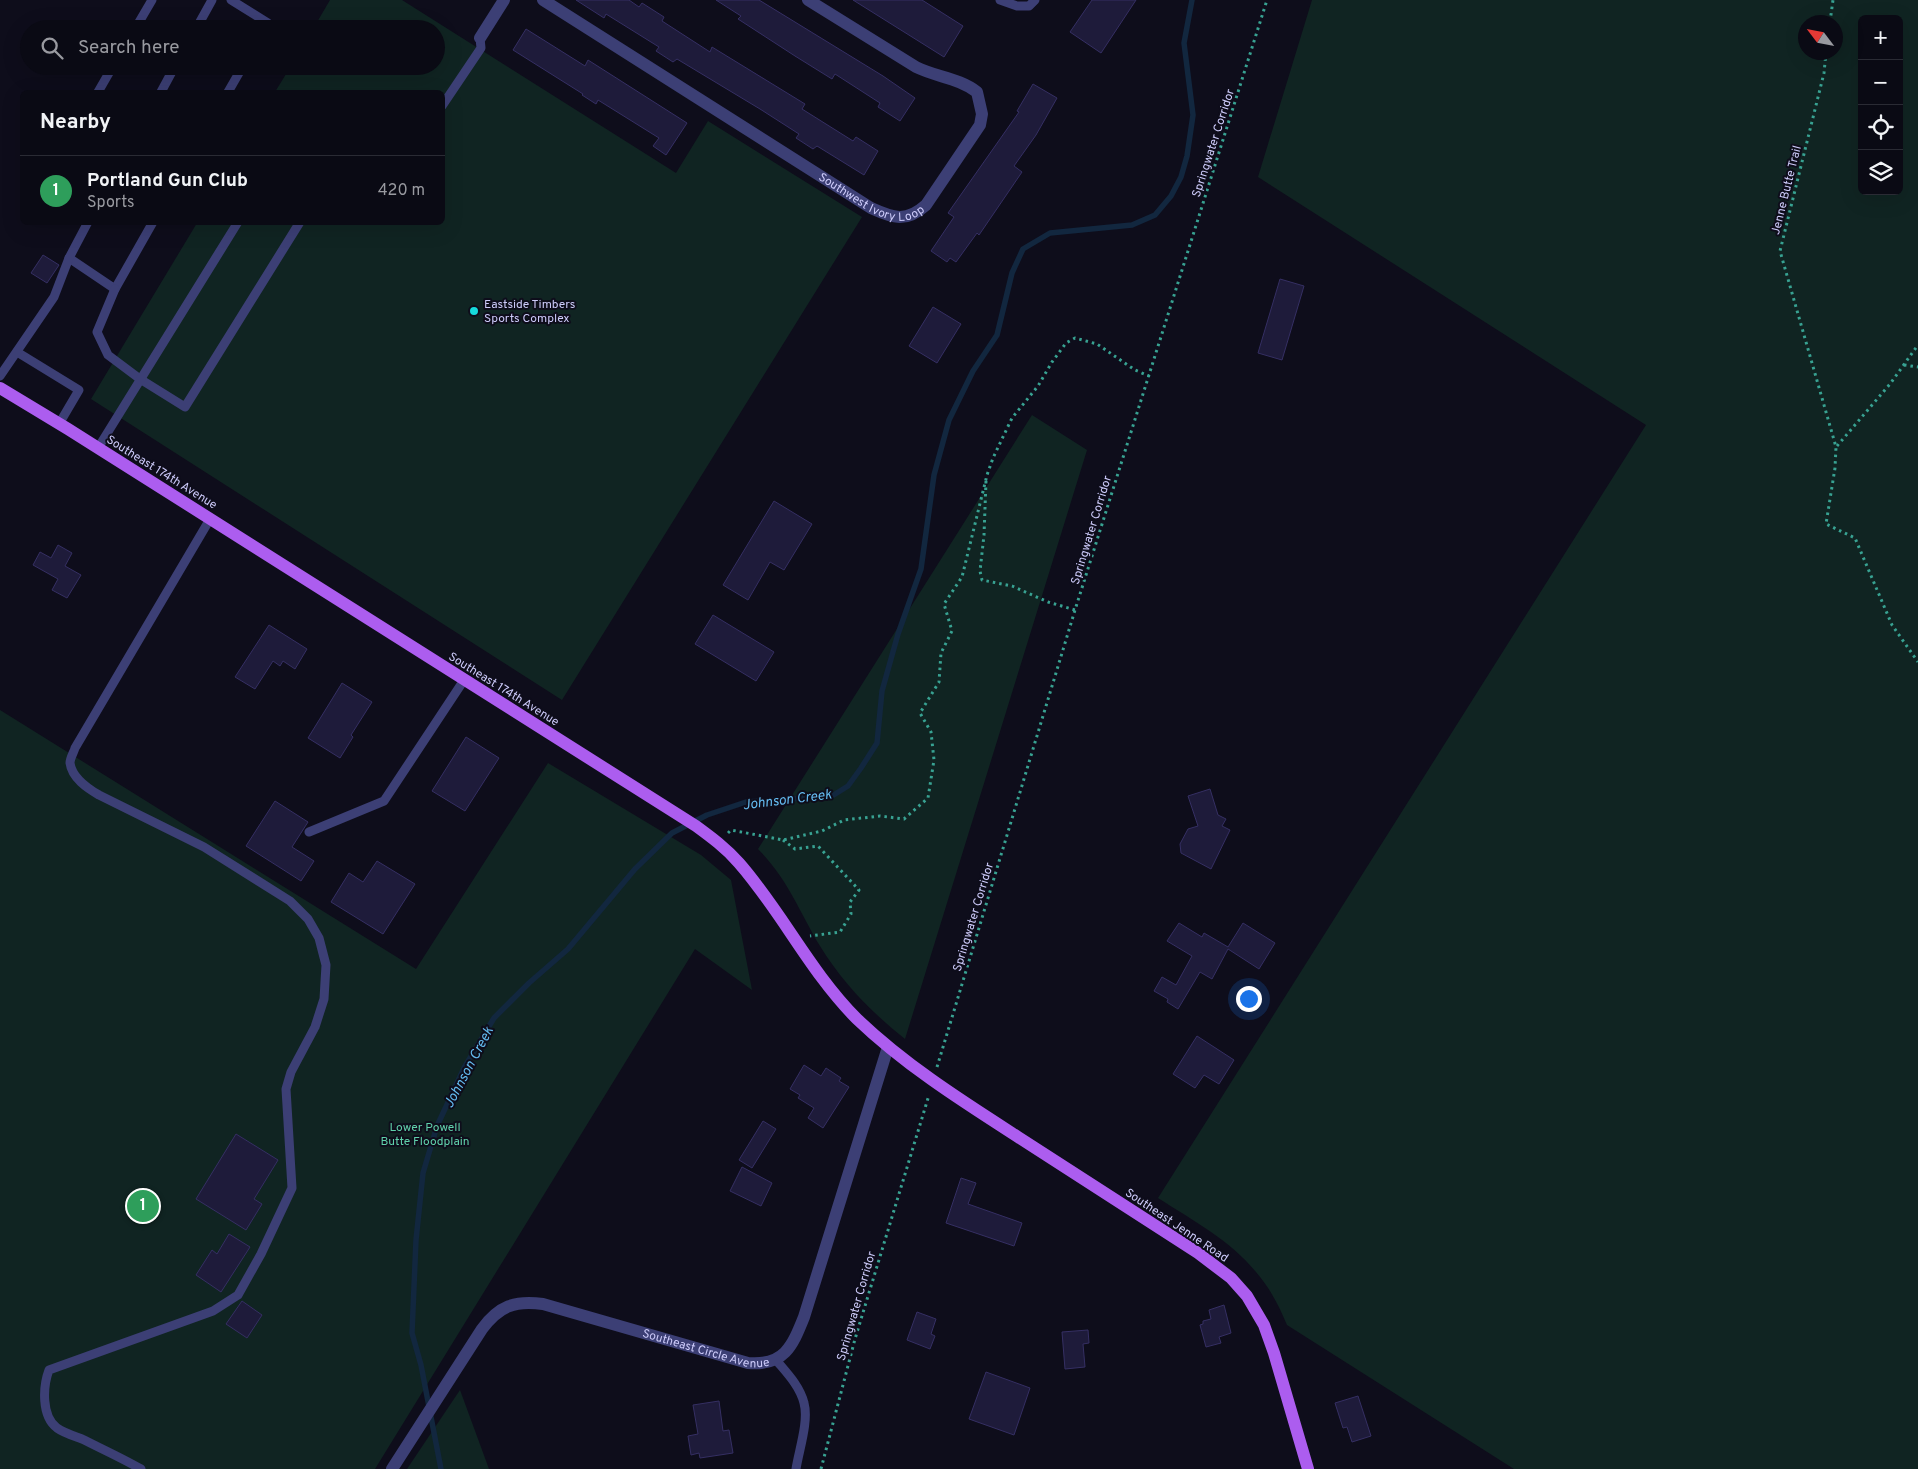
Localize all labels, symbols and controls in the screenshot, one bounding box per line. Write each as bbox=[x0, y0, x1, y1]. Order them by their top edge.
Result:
north arrow bbox=[1798, 15, 1843, 60]
map controls bbox=[1858, 15, 1903, 195]
button: + bbox=[1858, 15, 1903, 60]
search box bbox=[20, 20, 445, 75]
icon: search bbox=[38, 34, 66, 62]
text: Search here bbox=[78, 36, 180, 60]
button: − bbox=[1858, 60, 1903, 105]
street label: Springwater Corridor bbox=[1189, 87, 1239, 200]
button: locate bbox=[1858, 105, 1903, 150]
text: Nearby bbox=[40, 109, 111, 136]
street label: Jenne Butte Trail bbox=[1768, 144, 1806, 236]
button: layers bbox=[1858, 150, 1903, 195]
text: Portland Gun Club bbox=[87, 169, 248, 193]
street label: Southwest Ivory Loop bbox=[815, 170, 928, 226]
text: 1 bbox=[53, 181, 59, 201]
text: 420 m bbox=[378, 181, 425, 201]
text: Sports bbox=[87, 193, 135, 213]
place label: Eastside Timbers Sports Complex bbox=[484, 297, 576, 327]
marker: Eastside Timbers Sports Complex bbox=[468, 305, 480, 317]
street label: Southeast 174th Avenue bbox=[103, 432, 220, 513]
street label: Springwater Corridor bbox=[1068, 474, 1116, 587]
street label: Southeast 174th Avenue bbox=[445, 649, 562, 730]
water label: Johnson Creek bbox=[742, 786, 834, 814]
street label: Springwater Corridor bbox=[950, 861, 998, 974]
your location bbox=[1236, 986, 1262, 1012]
water label: Johnson Creek bbox=[441, 1023, 498, 1111]
park label: Lower Powell Butte Floodplain bbox=[380, 1120, 470, 1150]
street label: Southeast Jenne Road bbox=[1122, 1185, 1231, 1266]
pin: 1 bbox=[127, 1187, 159, 1225]
street label: Springwater Corridor bbox=[834, 1249, 880, 1363]
street label: Southeast Circle Avenue bbox=[640, 1326, 771, 1372]

